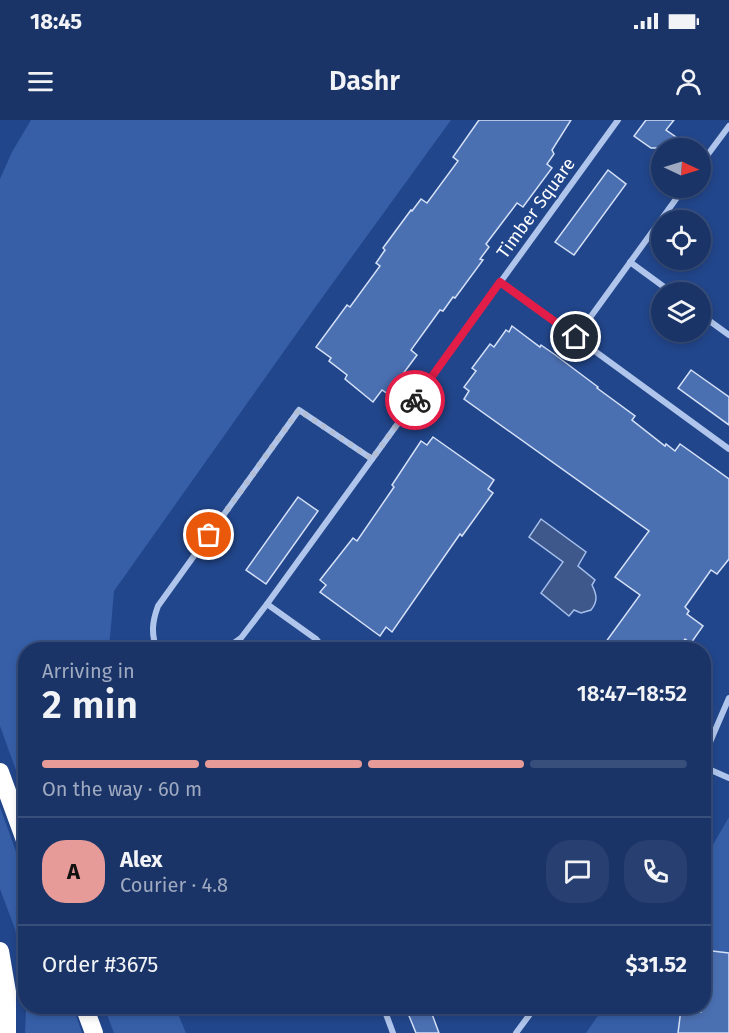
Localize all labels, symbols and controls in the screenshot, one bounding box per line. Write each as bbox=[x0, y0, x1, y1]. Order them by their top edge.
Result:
text: 18:45 bbox=[30, 8, 82, 35]
icon: menu bbox=[24, 65, 57, 98]
text: Dashr bbox=[329, 65, 400, 97]
icon: person bbox=[672, 65, 705, 98]
north arrow bbox=[651, 138, 711, 198]
map controls bbox=[651, 138, 711, 342]
street label: Timber Square bbox=[492, 153, 580, 263]
button: locate bbox=[651, 210, 711, 270]
button: layers bbox=[651, 282, 711, 342]
pin bbox=[550, 311, 601, 362]
icon: home bbox=[559, 320, 592, 353]
courier bbox=[385, 370, 445, 430]
icon: bike bbox=[399, 384, 432, 417]
pin bbox=[183, 509, 234, 560]
icon: bag bbox=[192, 518, 225, 551]
text: Arriving in bbox=[42, 659, 135, 683]
text: 18:47–18:52 bbox=[577, 680, 687, 707]
text: 2 min bbox=[42, 682, 138, 728]
text: On the way · 60 m bbox=[42, 777, 202, 801]
button: chat bbox=[546, 840, 609, 903]
button: phone bbox=[624, 840, 687, 903]
text: Alex bbox=[120, 846, 163, 873]
text: A bbox=[67, 858, 80, 885]
text: Courier · 4.8 bbox=[120, 873, 228, 897]
text: Order #3675 bbox=[42, 951, 158, 978]
text: $31.52 bbox=[625, 951, 687, 978]

